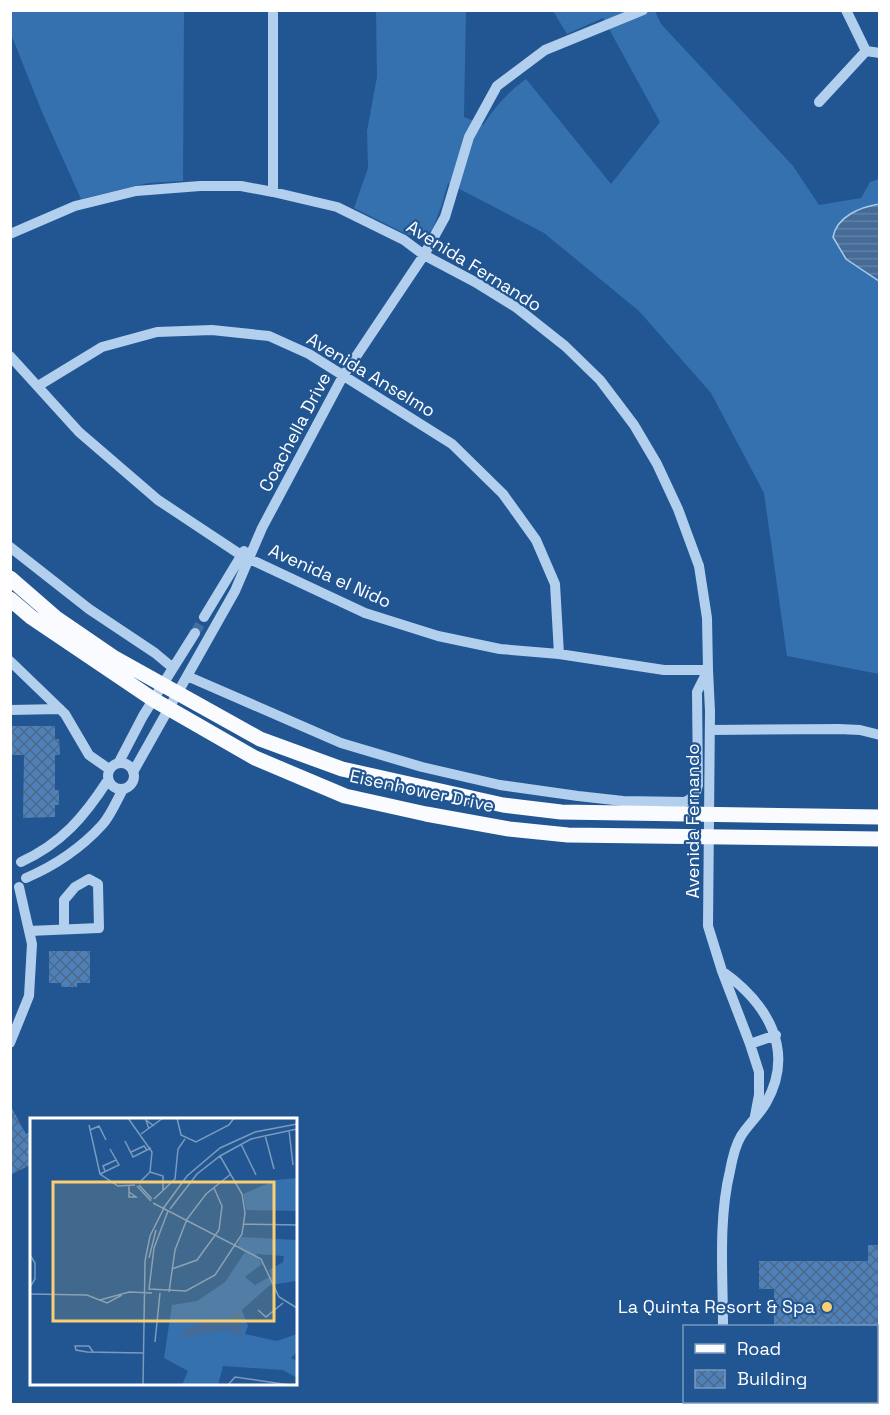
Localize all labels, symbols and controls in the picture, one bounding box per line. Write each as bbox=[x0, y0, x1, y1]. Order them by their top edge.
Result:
street label: Avenida Fernando bbox=[402, 215, 546, 316]
street label: Avenida Anselmo bbox=[303, 327, 440, 422]
street label: Coachella Drive bbox=[253, 368, 336, 496]
street label: Avenida el Nido bbox=[265, 538, 395, 613]
street label: Avenida Fernando bbox=[681, 743, 704, 899]
street label: Eisenhower Drive bbox=[348, 764, 496, 817]
inset map bbox=[30, 1118, 297, 1385]
place label: La Quinta Resort & Spa bbox=[618, 1295, 815, 1318]
marker: La Quinta Resort & Spa bbox=[820, 1300, 834, 1314]
legend bbox=[683, 1325, 878, 1403]
text: Road bbox=[737, 1337, 781, 1360]
text: Building bbox=[737, 1367, 807, 1390]

